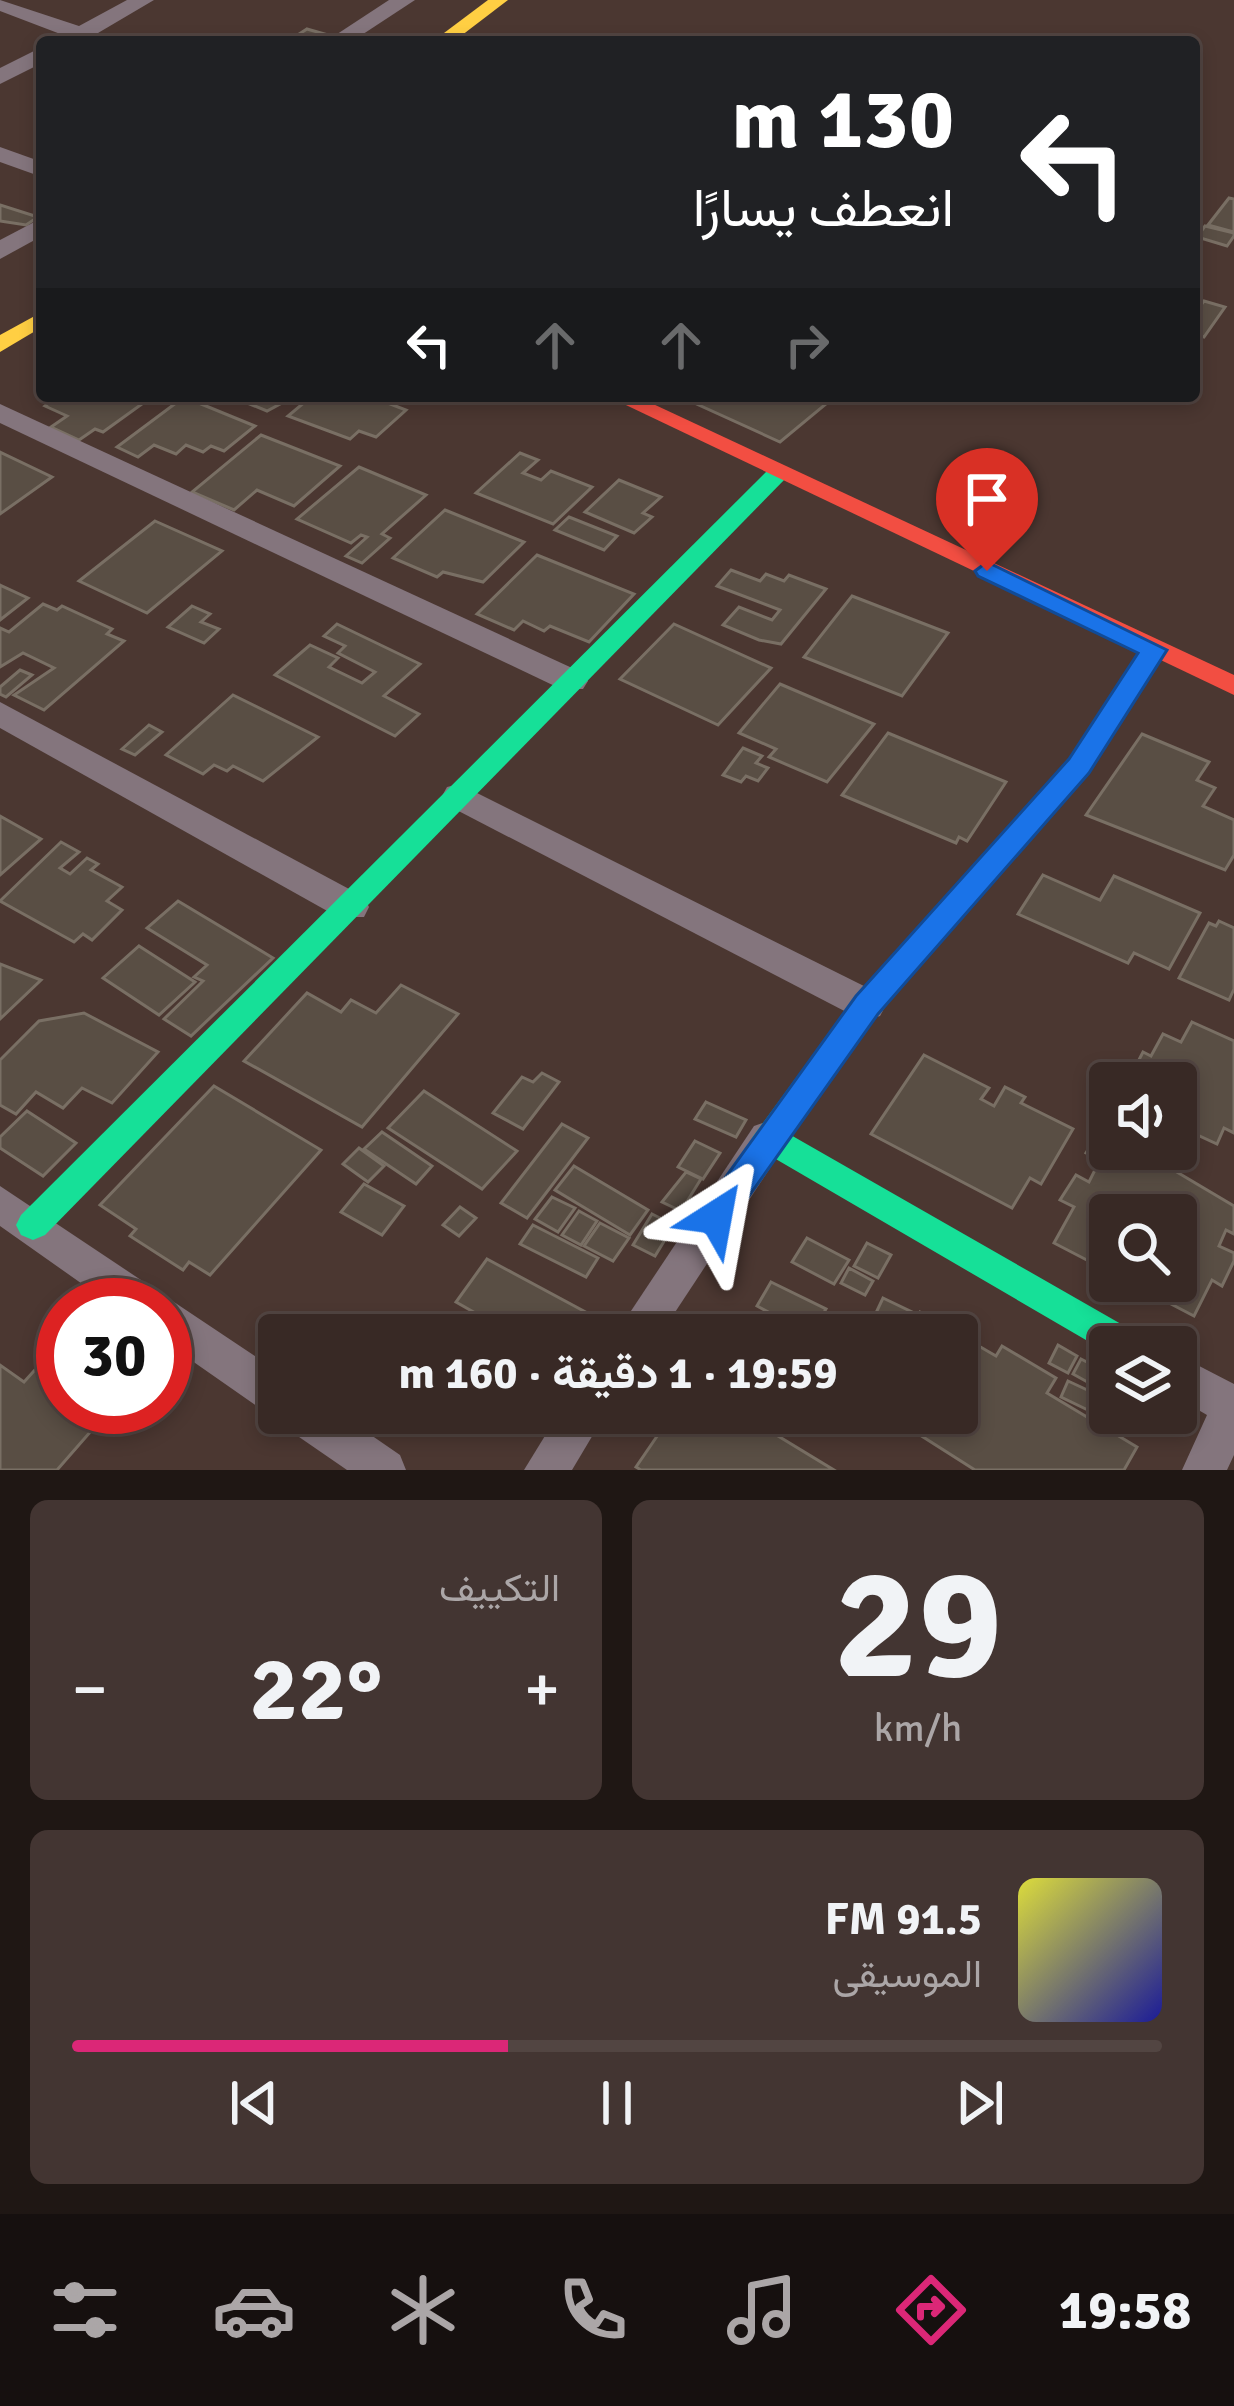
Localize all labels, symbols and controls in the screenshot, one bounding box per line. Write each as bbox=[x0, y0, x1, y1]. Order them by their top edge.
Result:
text: 130 m bbox=[732, 68, 954, 172]
icon: left bbox=[996, 84, 1152, 240]
text: انعطف يسارًا bbox=[693, 175, 954, 242]
icon: left bbox=[396, 312, 462, 378]
icon: ahead bbox=[522, 312, 588, 378]
icon: ahead bbox=[648, 312, 714, 378]
icon: right bbox=[774, 312, 840, 378]
pin bbox=[936, 448, 1038, 571]
icon: arrive bbox=[954, 466, 1020, 532]
map controls bbox=[1089, 1062, 1197, 1434]
button: sound bbox=[1089, 1062, 1197, 1170]
position arrow bbox=[653, 1154, 779, 1280]
button: search bbox=[1089, 1194, 1197, 1302]
speed limit sign: 30 bbox=[36, 1278, 192, 1434]
button: layers bbox=[1089, 1326, 1197, 1434]
text: 19:59 · 1 دقيقة · 160 m bbox=[398, 1346, 838, 1401]
text: 29 bbox=[834, 1529, 1002, 1722]
text: التكييف bbox=[439, 1564, 560, 1612]
text: 22° bbox=[249, 1634, 383, 1745]
text: − bbox=[72, 1649, 108, 1730]
text: + bbox=[524, 1649, 560, 1730]
text: km/h bbox=[874, 1704, 962, 1752]
text: 91.5 FM bbox=[825, 1892, 982, 1947]
text: الموسيقى bbox=[832, 1950, 982, 1998]
icon: previous bbox=[221, 2070, 287, 2136]
icon: pause bbox=[584, 2070, 650, 2136]
icon: next bbox=[947, 2070, 1013, 2136]
icon: filters bbox=[43, 2268, 127, 2352]
icon: car bbox=[212, 2268, 296, 2352]
icon: climate bbox=[381, 2268, 465, 2352]
icon: phone bbox=[551, 2268, 635, 2352]
icon: music bbox=[720, 2268, 804, 2352]
icon: directions bbox=[889, 2268, 973, 2352]
text: 19:58 bbox=[1059, 2277, 1191, 2344]

